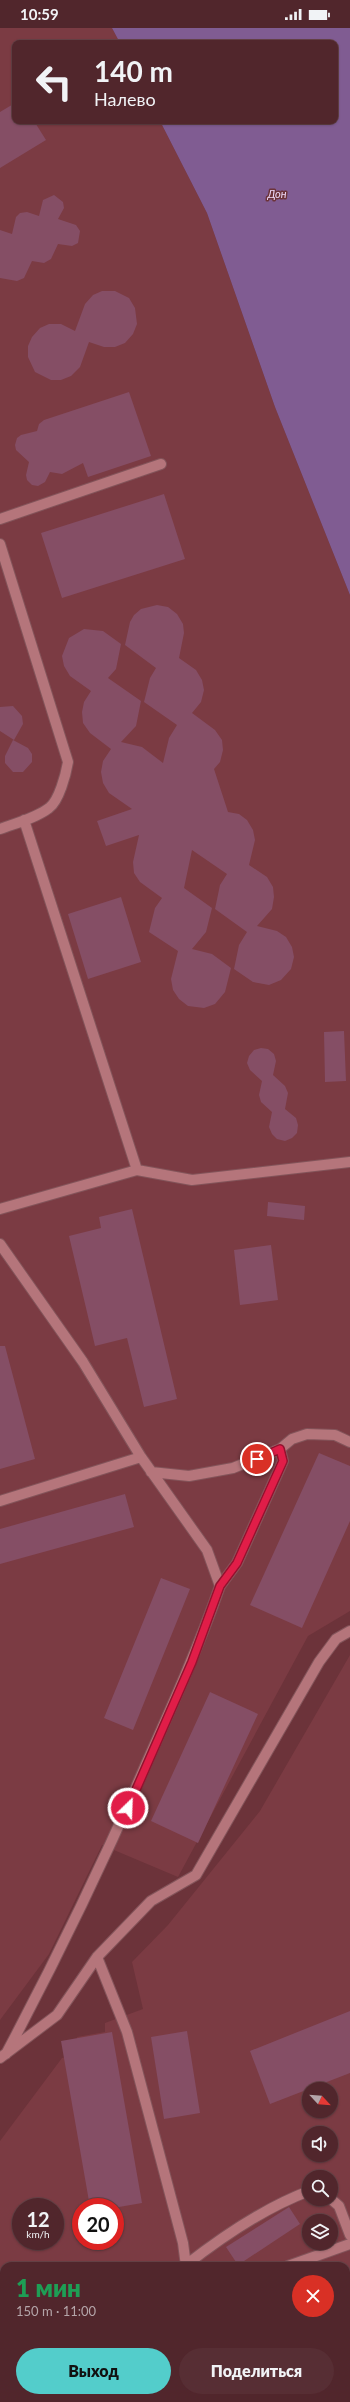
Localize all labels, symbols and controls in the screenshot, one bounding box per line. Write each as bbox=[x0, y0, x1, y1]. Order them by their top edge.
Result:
text: 10:59 bbox=[20, 5, 59, 23]
text: 140 m bbox=[94, 54, 173, 88]
icon: left bbox=[28, 56, 80, 108]
text: Налево bbox=[94, 88, 156, 110]
water label: Дон bbox=[266, 187, 287, 200]
pin bbox=[240, 1442, 274, 1476]
icon: arrive bbox=[246, 1448, 268, 1470]
position arrow bbox=[107, 1787, 149, 1829]
north arrow bbox=[302, 2082, 338, 2118]
map controls bbox=[302, 2082, 338, 2250]
button: sound bbox=[302, 2126, 338, 2162]
button: search bbox=[302, 2170, 338, 2206]
speed limit sign: 20 bbox=[72, 2198, 124, 2250]
text: 12 bbox=[26, 2207, 50, 2231]
button: layers bbox=[302, 2214, 338, 2250]
text: km/h bbox=[26, 2228, 50, 2240]
text: 1 мин bbox=[16, 2273, 81, 2302]
button: close bbox=[292, 2275, 334, 2317]
text: 150 m · 11:00 bbox=[16, 2303, 96, 2319]
button: Выход bbox=[16, 2348, 171, 2394]
button: Поделиться bbox=[179, 2348, 334, 2394]

